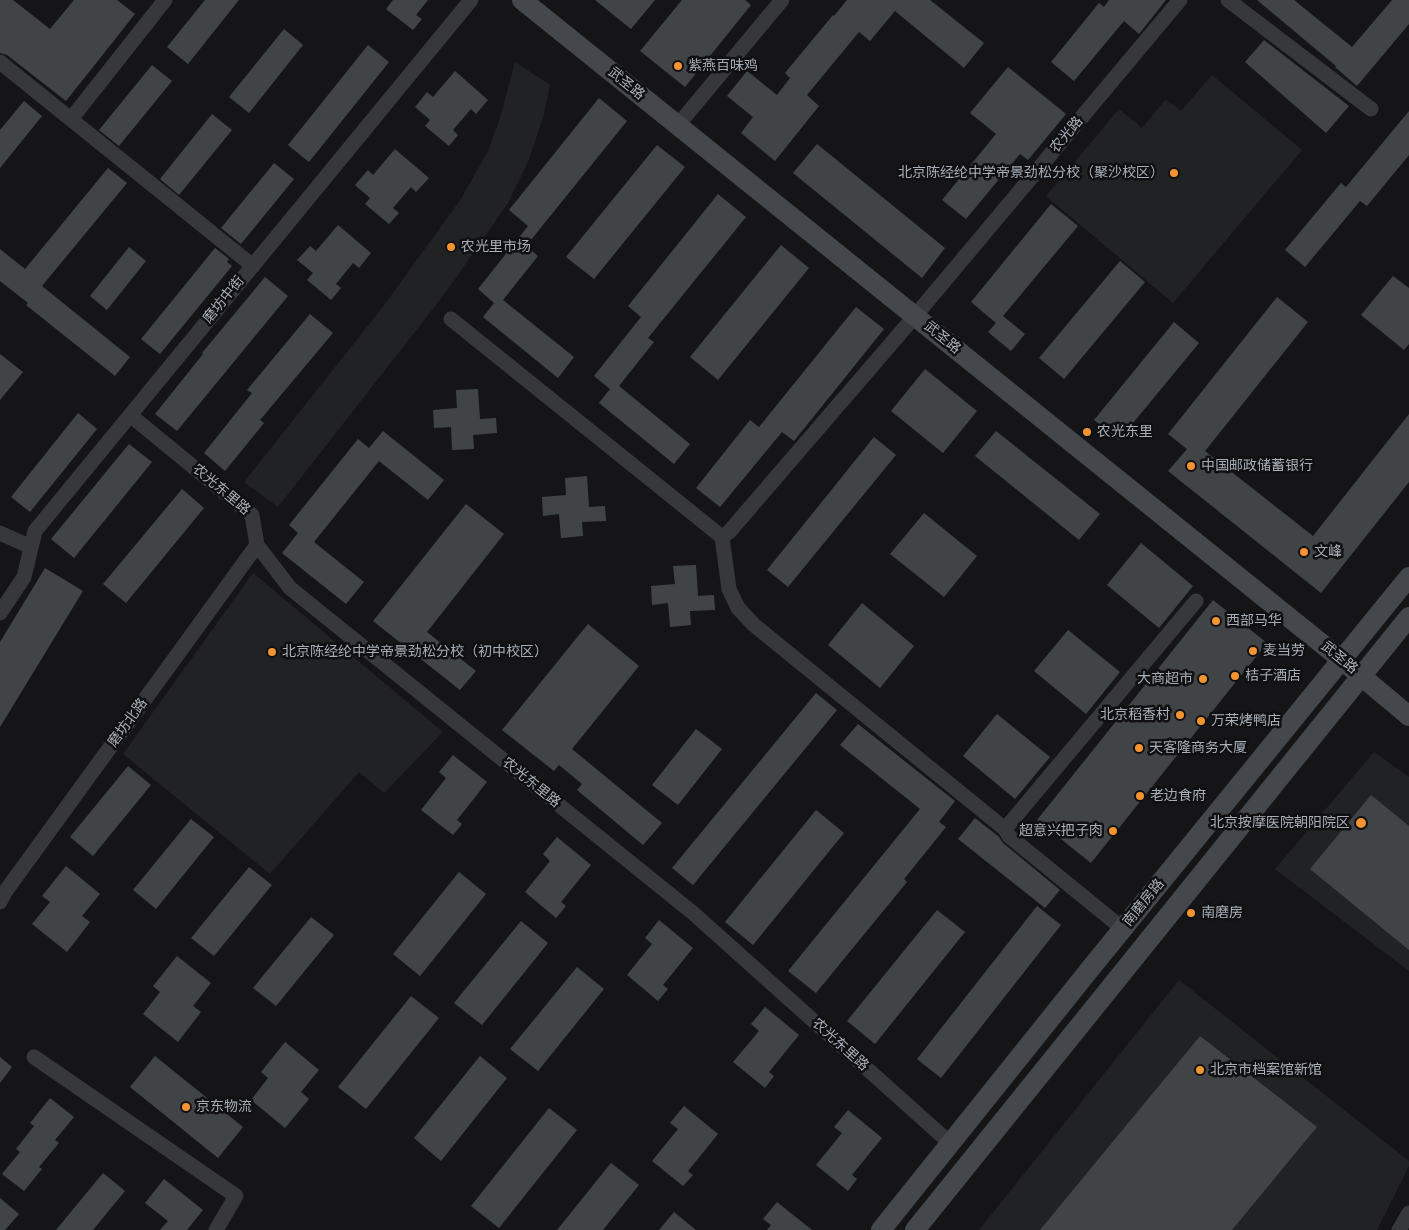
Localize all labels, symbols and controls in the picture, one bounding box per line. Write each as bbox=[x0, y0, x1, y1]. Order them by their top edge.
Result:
place label: 紫燕百味鸡 bbox=[688, 58, 758, 74]
marker: 紫燕百味鸡 bbox=[672, 60, 684, 72]
street label: 武圣路 bbox=[604, 64, 648, 104]
street label: 农光路 bbox=[1047, 114, 1087, 156]
place label: 北京陈经纶中学帝景劲松分校（聚沙校区） bbox=[898, 165, 1164, 181]
marker: 北京陈经纶中学帝景劲松分校（聚沙校区） bbox=[1168, 167, 1180, 179]
place label: 农光里市场 bbox=[461, 239, 531, 255]
marker: 农光里市场 bbox=[445, 241, 457, 253]
street label: 磨坊中街 bbox=[200, 273, 248, 327]
street label: 武圣路 bbox=[920, 318, 964, 358]
place label: 农光东里 bbox=[1097, 424, 1153, 440]
marker: 农光东里 bbox=[1081, 426, 1093, 438]
place label: 中国邮政储蓄银行 bbox=[1201, 458, 1313, 474]
marker: 中国邮政储蓄银行 bbox=[1185, 460, 1197, 472]
street label: 农光东里路 bbox=[189, 461, 253, 519]
place label: 文峰 bbox=[1314, 544, 1342, 560]
marker: 文峰 bbox=[1298, 546, 1310, 558]
place label: 西部马华 bbox=[1226, 613, 1282, 629]
marker: 西部马华 bbox=[1210, 615, 1222, 627]
street label: 武圣路 bbox=[1317, 638, 1361, 678]
place label: 麦当劳 bbox=[1263, 643, 1305, 659]
place label: 北京陈经纶中学帝景劲松分校（初中校区） bbox=[282, 644, 548, 660]
marker: 麦当劳 bbox=[1247, 645, 1259, 657]
marker: 北京陈经纶中学帝景劲松分校（初中校区） bbox=[266, 646, 278, 658]
place label: 桔子酒店 bbox=[1245, 668, 1301, 684]
marker: 桔子酒店 bbox=[1229, 670, 1241, 682]
place label: 大商超市 bbox=[1137, 671, 1193, 687]
marker: 大商超市 bbox=[1197, 673, 1209, 685]
street label: 磨坊北路 bbox=[105, 695, 151, 751]
place label: 北京稻香村 bbox=[1100, 707, 1170, 723]
marker: 北京稻香村 bbox=[1174, 709, 1186, 721]
place label: 万荣烤鸭店 bbox=[1211, 713, 1281, 729]
marker: 万荣烤鸭店 bbox=[1195, 715, 1207, 727]
place label: 天客隆商务大厦 bbox=[1149, 740, 1247, 756]
marker: 天客隆商务大厦 bbox=[1133, 742, 1145, 754]
street label: 农光东里路 bbox=[499, 754, 563, 812]
place label: 老边食府 bbox=[1150, 788, 1206, 804]
marker: 老边食府 bbox=[1134, 790, 1146, 802]
place label: 北京按摩医院朝阳院区 bbox=[1210, 815, 1350, 831]
marker: 北京按摩医院朝阳院区 bbox=[1354, 816, 1368, 830]
place label: 超意兴把子肉 bbox=[1019, 823, 1103, 839]
marker: 超意兴把子肉 bbox=[1107, 825, 1119, 837]
street label: 南磨房路 bbox=[1120, 876, 1168, 930]
place label: 南磨房 bbox=[1201, 905, 1243, 921]
marker: 南磨房 bbox=[1185, 907, 1197, 919]
street label: 农光东里路 bbox=[808, 1015, 872, 1075]
place label: 北京市档案馆新馆 bbox=[1210, 1062, 1322, 1078]
marker: 北京市档案馆新馆 bbox=[1194, 1064, 1206, 1076]
place label: 京东物流 bbox=[196, 1099, 252, 1115]
marker: 京东物流 bbox=[180, 1101, 192, 1113]

